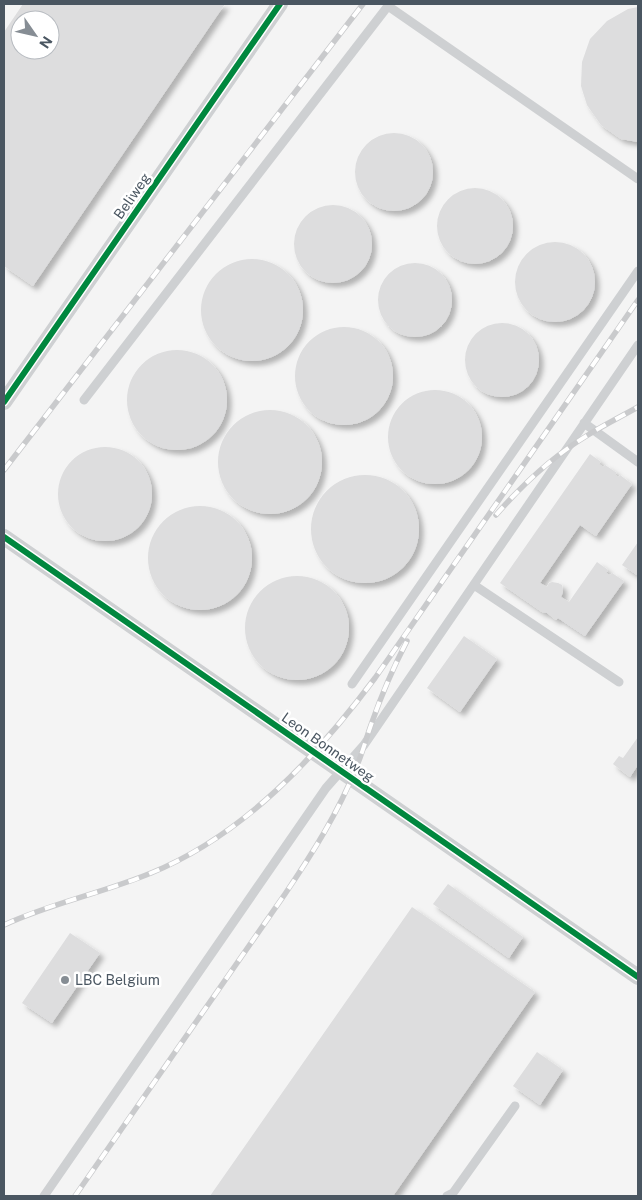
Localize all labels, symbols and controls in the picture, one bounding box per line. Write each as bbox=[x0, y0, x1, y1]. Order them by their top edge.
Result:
north arrow bbox=[10, 10, 60, 60]
text: N bbox=[36, 33, 55, 51]
street label: Beliweg bbox=[110, 170, 154, 222]
street label: Leon Bonnetweg bbox=[279, 709, 377, 785]
place label: LBC Belgium bbox=[75, 972, 160, 988]
marker: LBC Belgium bbox=[59, 974, 71, 986]

